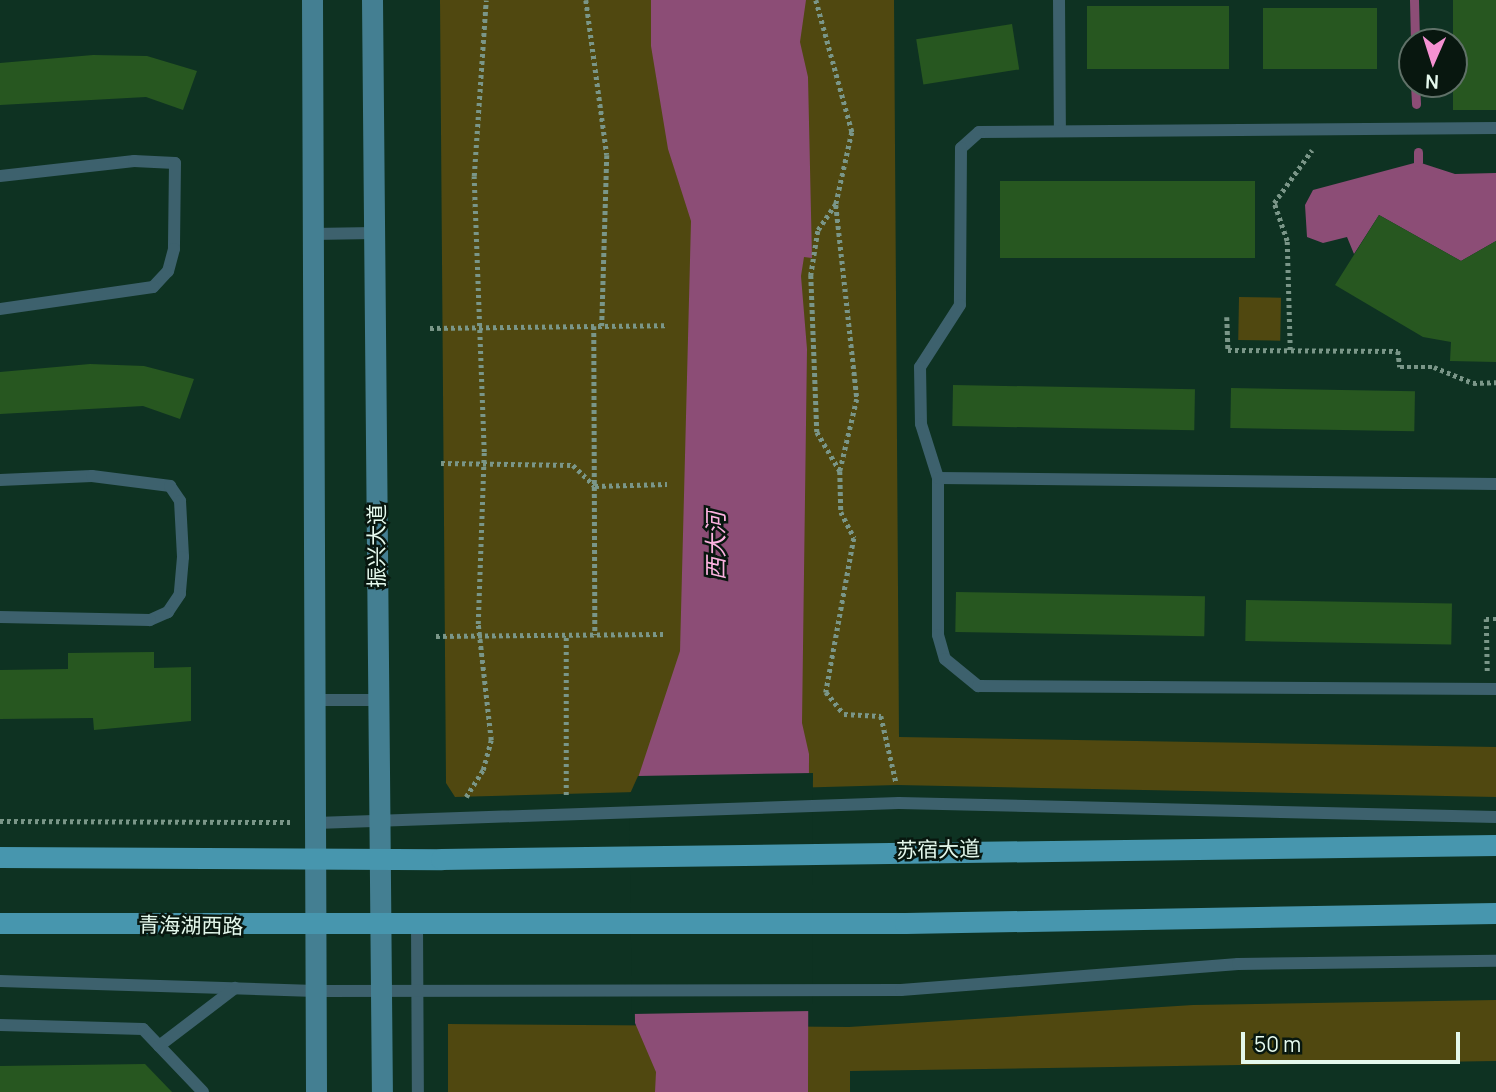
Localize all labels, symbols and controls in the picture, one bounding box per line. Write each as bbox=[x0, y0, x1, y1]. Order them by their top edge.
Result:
north arrow bbox=[1398, 28, 1468, 98]
text: N bbox=[1425, 69, 1440, 95]
street label: 振兴大道 bbox=[363, 504, 389, 588]
water label: 西大河 bbox=[701, 512, 729, 580]
street label: 苏宿大道 bbox=[896, 836, 980, 862]
street label: 青海湖西路 bbox=[138, 911, 244, 939]
scale bar bbox=[1244, 1018, 1463, 1062]
text: 50 m bbox=[1254, 1030, 1301, 1058]

